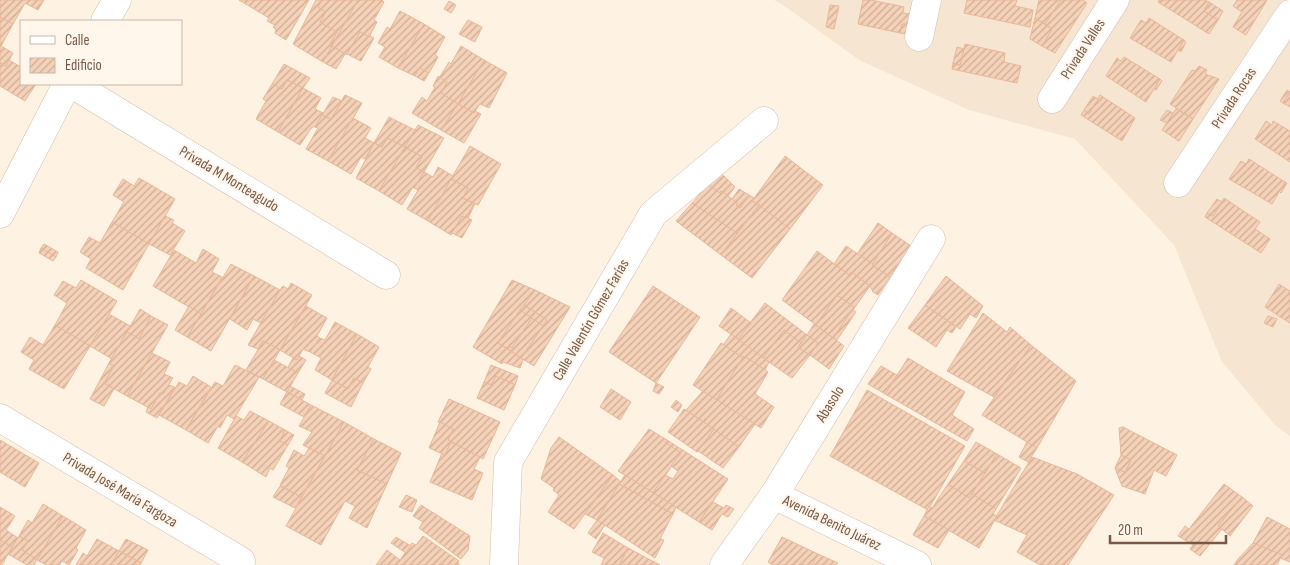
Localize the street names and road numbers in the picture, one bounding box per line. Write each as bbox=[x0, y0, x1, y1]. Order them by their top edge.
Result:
street label: Privada Valles bbox=[1056, 15, 1110, 83]
street label: Privada Rocas bbox=[1207, 64, 1261, 132]
street label: Privada M Monteagudo bbox=[176, 142, 282, 216]
street label: Calle Valentín Gómez Farías bbox=[549, 256, 633, 384]
street label: Abasolo bbox=[811, 382, 848, 427]
street label: Privada José María Fargoza bbox=[59, 448, 181, 532]
street label: Avenida Benito Juárez bbox=[779, 491, 885, 555]

